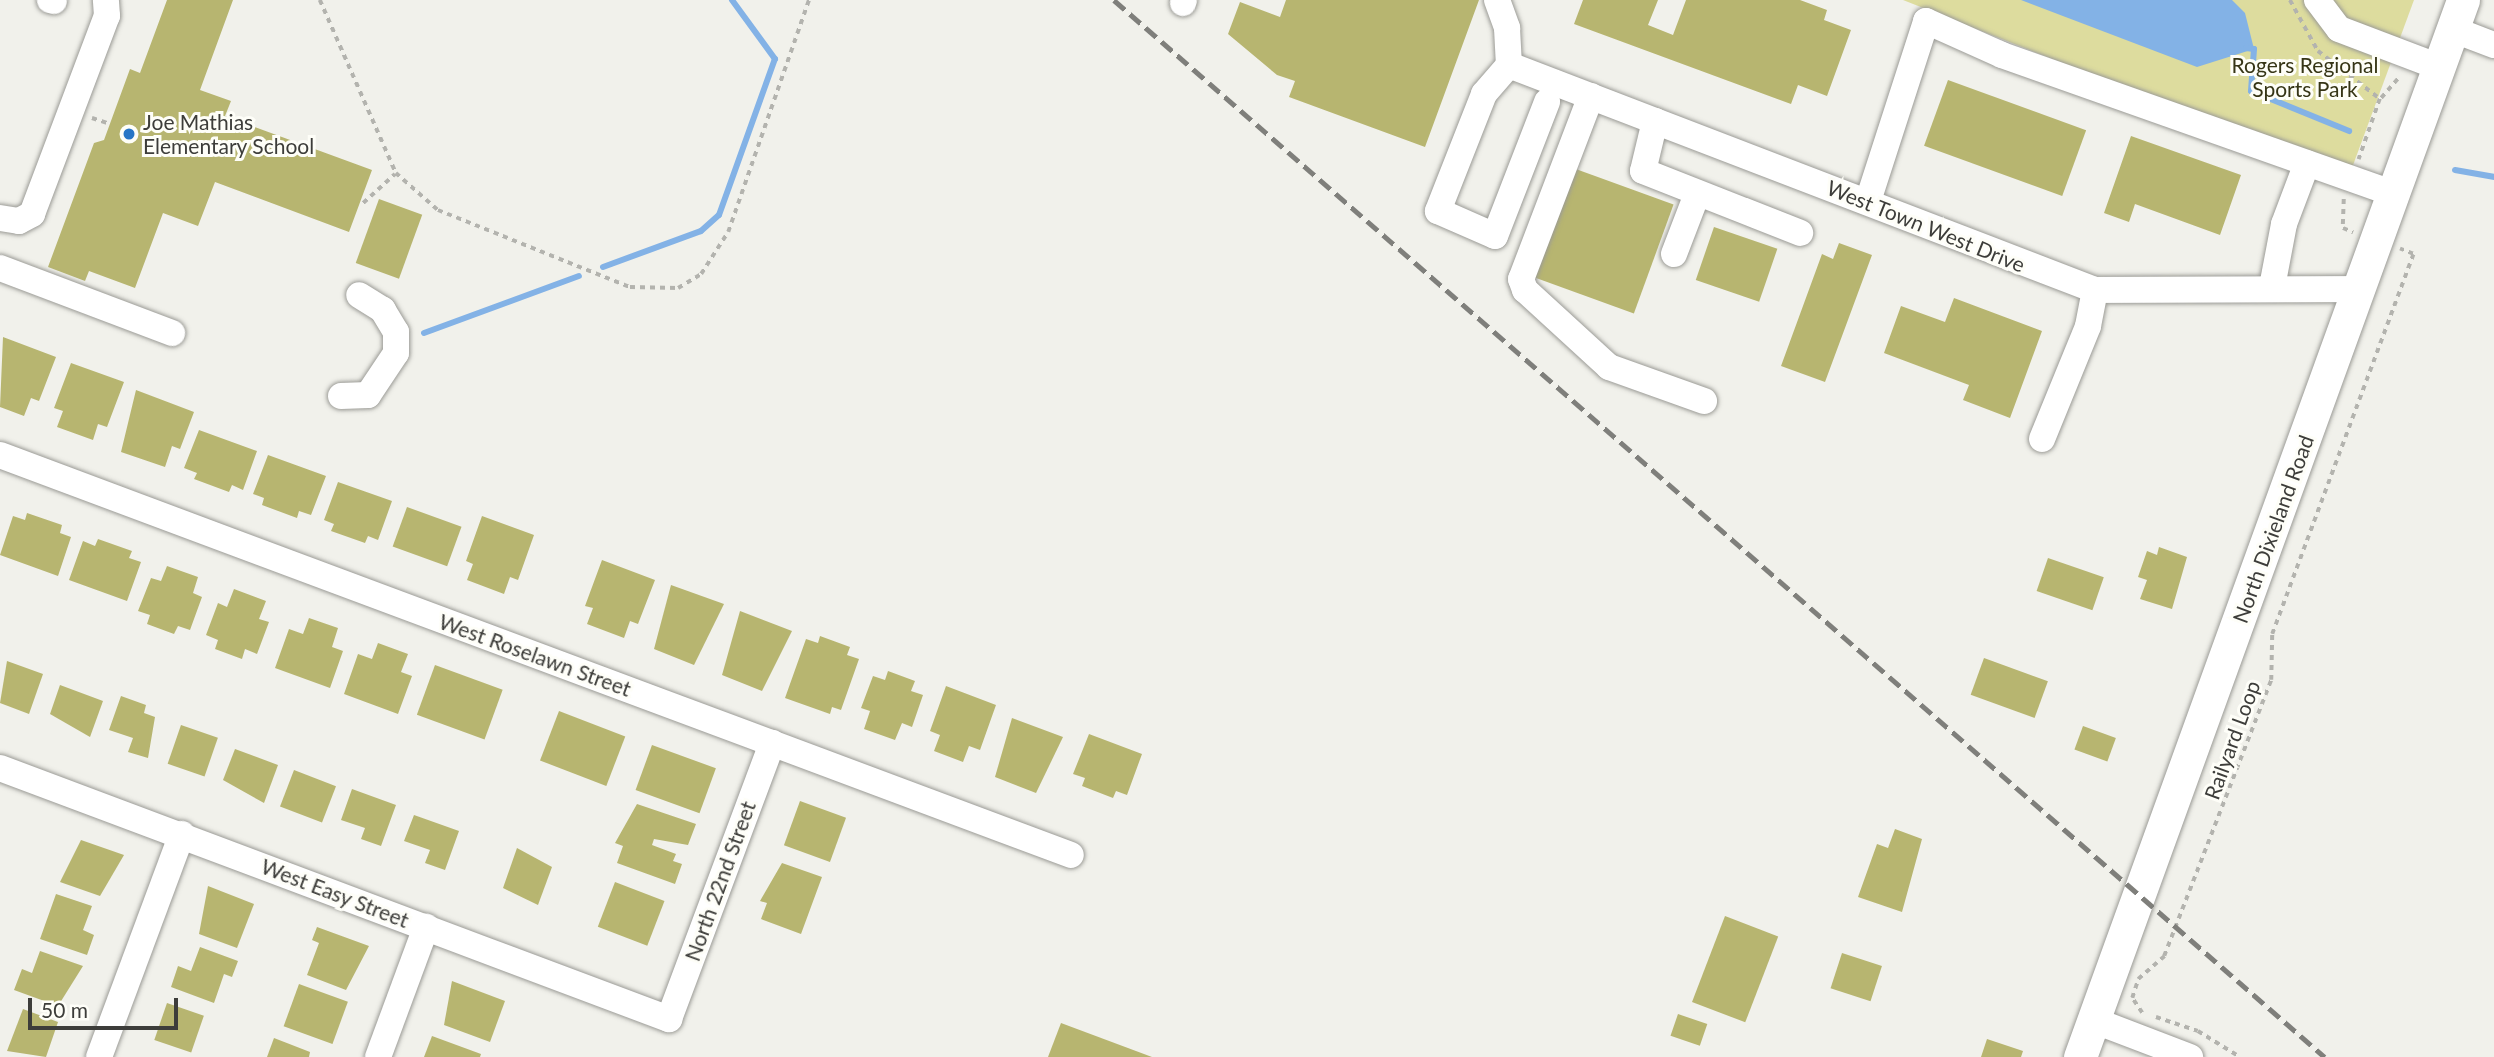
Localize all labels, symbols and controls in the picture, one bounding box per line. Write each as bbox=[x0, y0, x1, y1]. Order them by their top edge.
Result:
park label: Rogers Regional Sports Park bbox=[2232, 52, 2378, 102]
place label: Joe Mathias Elementary School bbox=[143, 109, 315, 159]
marker: Joe Mathias Elementary School bbox=[121, 126, 137, 142]
street label: West Town West Drive bbox=[1823, 175, 2029, 277]
street label: North Dixieland Road bbox=[2227, 432, 2319, 626]
street label: West Roselawn Street bbox=[436, 609, 634, 701]
street label: Railyard Loop bbox=[2199, 677, 2265, 803]
street label: North 22nd Street bbox=[679, 798, 761, 964]
street label: West Easy Street bbox=[257, 853, 413, 933]
scale bar bbox=[32, 984, 182, 1028]
text: 50 m bbox=[41, 997, 88, 1022]

